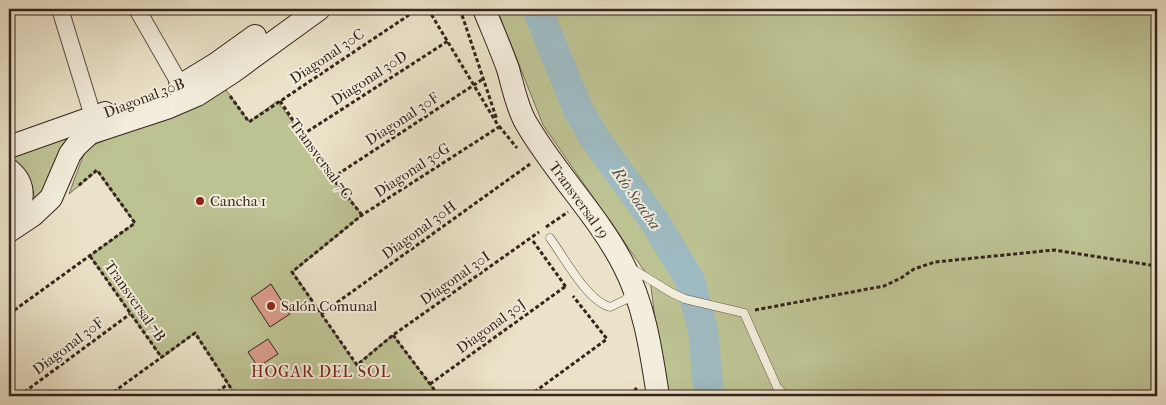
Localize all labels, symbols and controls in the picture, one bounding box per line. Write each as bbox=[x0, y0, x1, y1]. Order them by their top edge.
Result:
street label: Diagonal 30C bbox=[286, 25, 368, 87]
street label: Diagonal 30D bbox=[328, 47, 410, 109]
street label: Diagonal 30B bbox=[101, 74, 187, 122]
street label: Diagonal 30F bbox=[362, 89, 442, 149]
street label: Transversal 7C bbox=[286, 115, 356, 203]
street label: Diagonal 30G bbox=[371, 139, 453, 201]
street label: Transversal 19 bbox=[545, 158, 613, 242]
water label: Río Soacha bbox=[608, 163, 665, 233]
place label: Cancha 1 bbox=[210, 192, 266, 210]
marker: Cancha 1 bbox=[194, 195, 206, 207]
street label: Diagonal 30H bbox=[378, 197, 460, 263]
street label: Diagonal 30I bbox=[416, 247, 494, 309]
street label: Transversal 7B bbox=[101, 257, 169, 345]
street label: Diagonal 30J bbox=[453, 295, 529, 357]
place label: Salón Comunal bbox=[281, 297, 377, 315]
marker: Salón Comunal bbox=[265, 300, 277, 312]
street label: Diagonal 30F bbox=[29, 314, 107, 378]
district label: HOGAR DEL SOL bbox=[251, 362, 391, 381]

